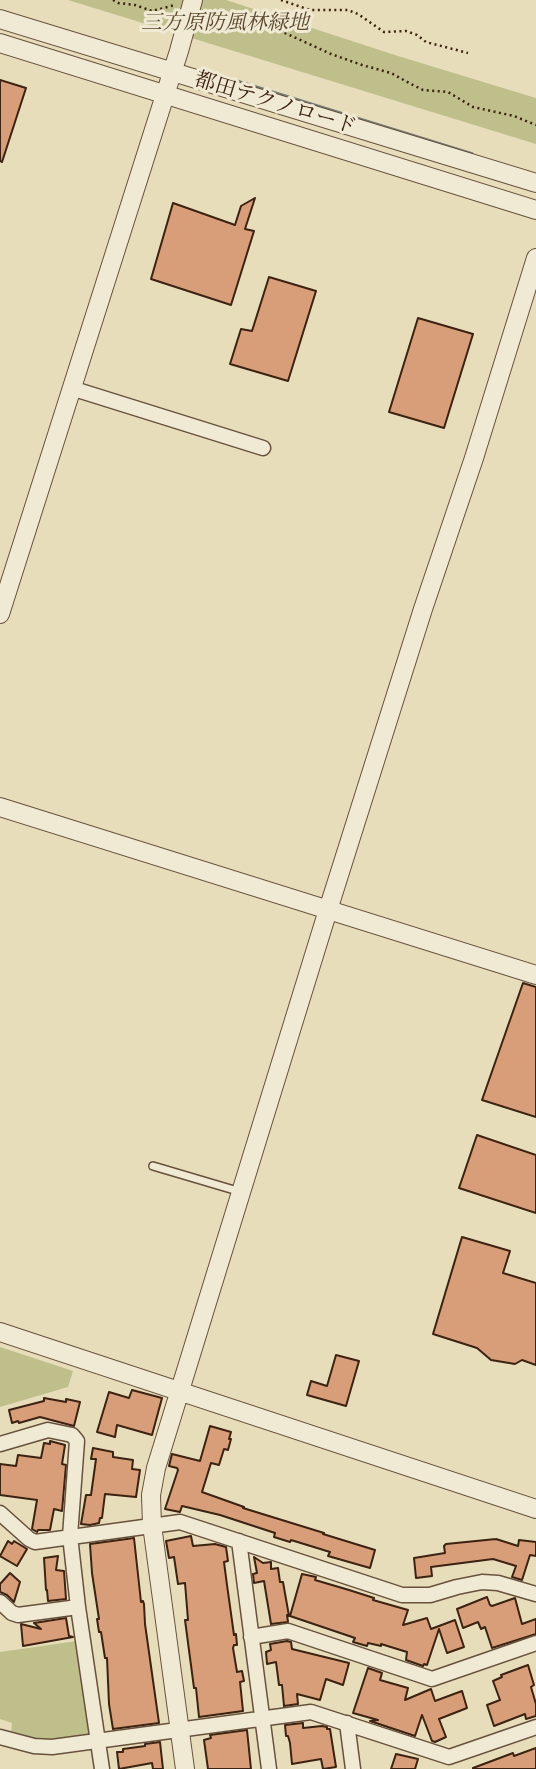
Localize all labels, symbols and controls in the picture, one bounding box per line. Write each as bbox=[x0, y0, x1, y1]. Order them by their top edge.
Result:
park label: 三方原防風林緑地 bbox=[141, 12, 309, 38]
street label: 都田テクノロード bbox=[191, 68, 359, 142]

